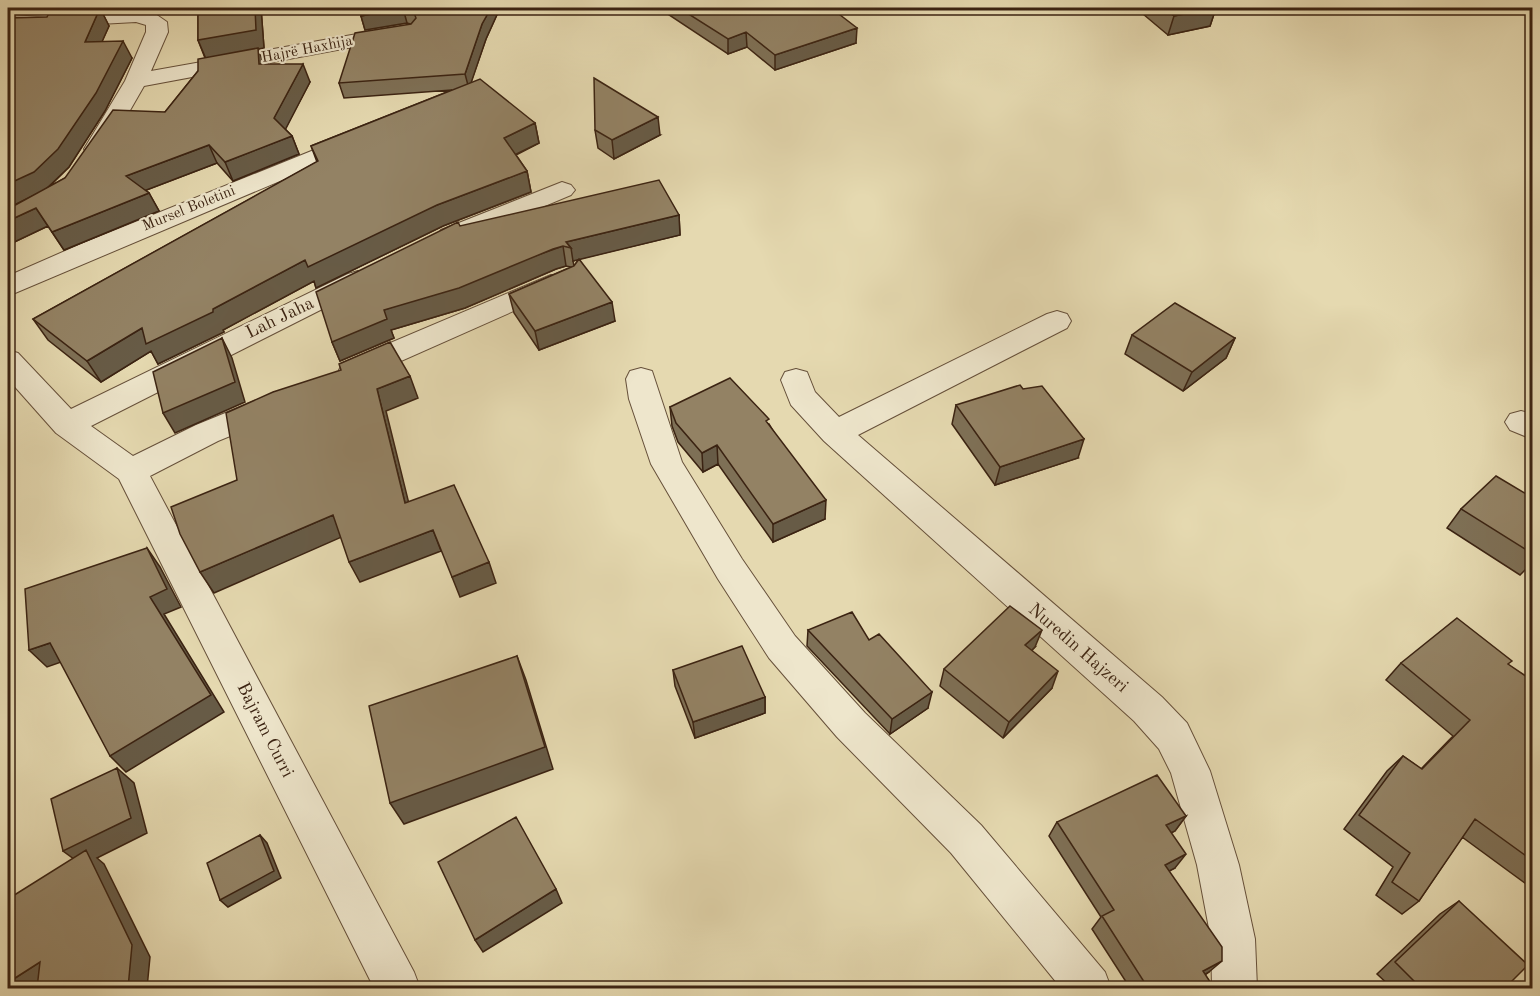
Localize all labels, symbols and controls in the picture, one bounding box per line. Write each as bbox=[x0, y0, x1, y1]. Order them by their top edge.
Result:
street label: Hajrë Haxhija bbox=[260, 34, 355, 66]
street label: Mursel Boletini bbox=[140, 184, 238, 234]
street label: Lah Jaha bbox=[243, 294, 317, 342]
street label: Nuredin Hajzeri bbox=[1025, 600, 1131, 696]
street label: Bajram Curri bbox=[233, 680, 297, 781]

